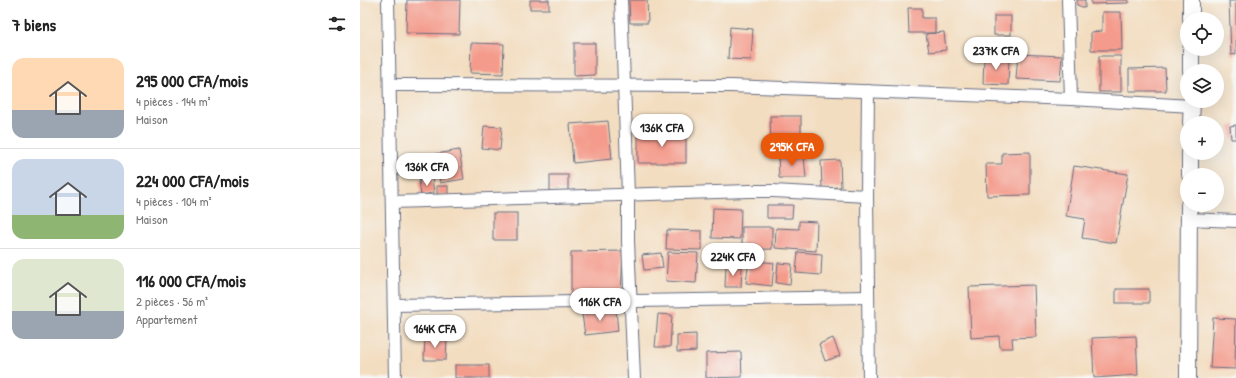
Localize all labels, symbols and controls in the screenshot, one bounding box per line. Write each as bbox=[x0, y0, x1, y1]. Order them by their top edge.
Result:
map controls bbox=[1180, 12, 1224, 212]
button: locate bbox=[1180, 12, 1224, 56]
text: 7 biens bbox=[12, 13, 56, 36]
icon: filters bbox=[326, 13, 348, 35]
pin: 237K CFA bbox=[955, 37, 1037, 71]
text: 237K CFA bbox=[973, 41, 1019, 59]
button: layers bbox=[1180, 64, 1224, 108]
text: 295 000 CFA/mois bbox=[136, 69, 248, 92]
icon: home bbox=[44, 74, 92, 122]
text: 4 pièces · 144 m² bbox=[136, 92, 211, 110]
text: Maison bbox=[136, 110, 168, 128]
pin: 136K CFA bbox=[621, 114, 703, 148]
button: + bbox=[1180, 116, 1224, 160]
text: 136K CFA bbox=[640, 118, 684, 136]
pin: 295K CFA bbox=[751, 133, 833, 167]
text: 295K CFA bbox=[770, 137, 814, 155]
pin: 136K CFA bbox=[386, 153, 468, 187]
text: 136K CFA bbox=[405, 157, 449, 175]
button: − bbox=[1180, 168, 1224, 212]
text: 224 000 CFA/mois bbox=[136, 169, 249, 192]
icon: home bbox=[44, 175, 92, 223]
text: 4 pièces · 104 m² bbox=[136, 192, 212, 210]
text: Maison bbox=[136, 210, 168, 228]
pin: 224K CFA bbox=[692, 243, 774, 277]
text: 224K CFA bbox=[710, 247, 756, 265]
text: 116 000 CFA/mois bbox=[136, 269, 246, 292]
icon: home bbox=[44, 275, 92, 323]
pin: 116K CFA bbox=[559, 288, 641, 322]
text: 2 pièces · 56 m² bbox=[136, 292, 208, 310]
text: 116K CFA bbox=[579, 292, 621, 310]
text: Appartement bbox=[136, 310, 198, 328]
pin: 164K CFA bbox=[394, 315, 476, 349]
text: 164K CFA bbox=[414, 319, 456, 337]

